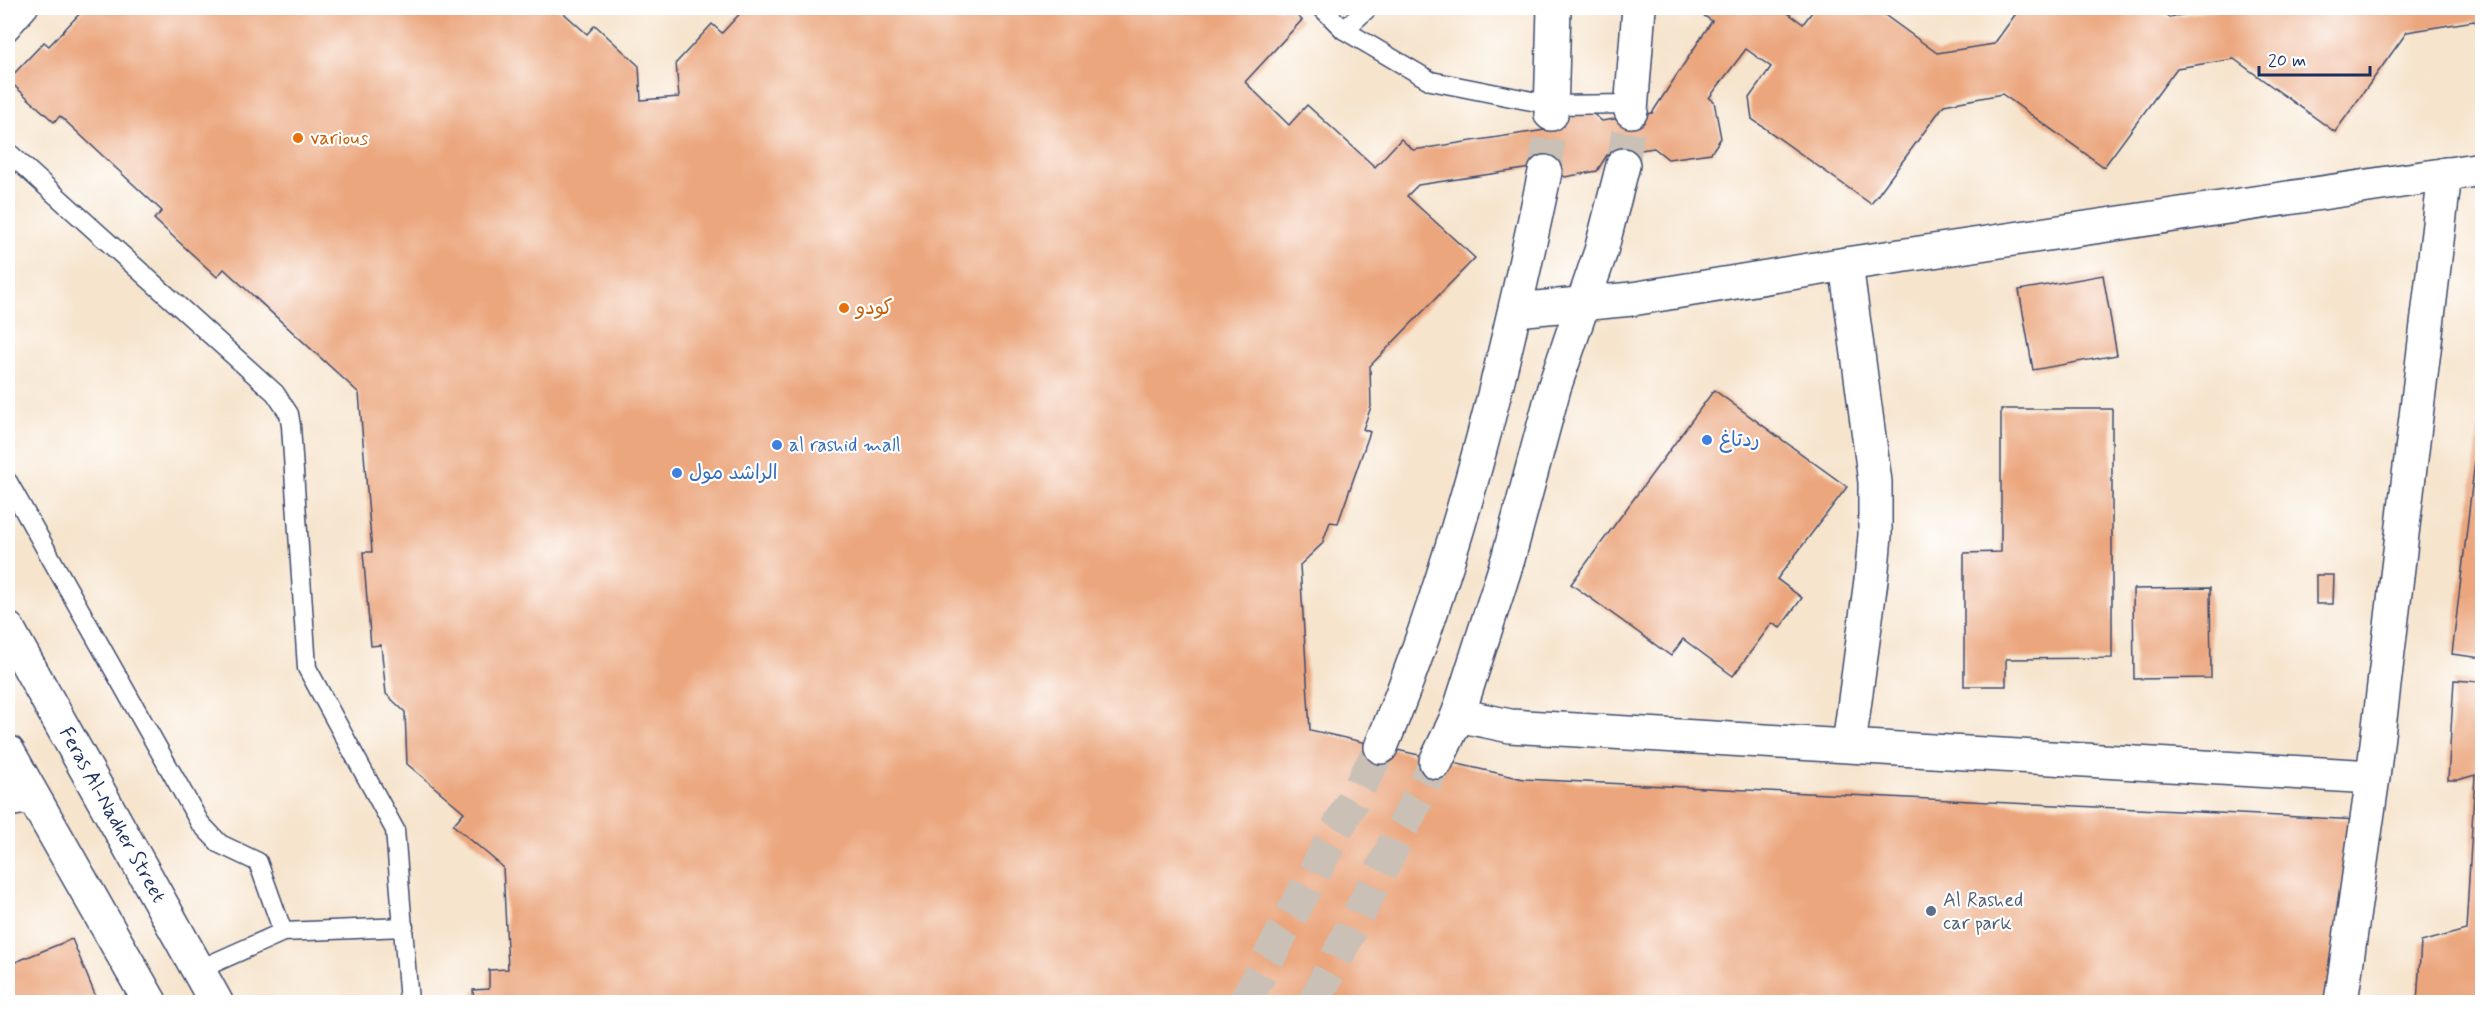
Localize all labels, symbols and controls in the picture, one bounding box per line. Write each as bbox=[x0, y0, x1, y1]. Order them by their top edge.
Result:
scale bar bbox=[2259, 39, 2370, 77]
text: 20 m bbox=[2268, 49, 2306, 73]
place label: various bbox=[310, 125, 369, 152]
marker: various bbox=[291, 131, 305, 145]
place label: كودو bbox=[854, 295, 893, 322]
marker: كودو bbox=[837, 301, 851, 315]
place label: ردتاغ bbox=[1719, 427, 1760, 454]
place label: al rashid mall bbox=[789, 432, 901, 459]
marker: ردتاغ bbox=[1700, 433, 1714, 447]
marker: al rashid mall bbox=[770, 438, 784, 452]
place label: الراشد مول bbox=[689, 460, 778, 487]
marker: الراشد مول bbox=[670, 466, 684, 480]
street label: Feras Al-Nadher Street bbox=[52, 722, 172, 908]
place label: Al Rashed car park bbox=[1943, 887, 2023, 937]
marker: Al Rashed car park bbox=[1924, 904, 1938, 918]

